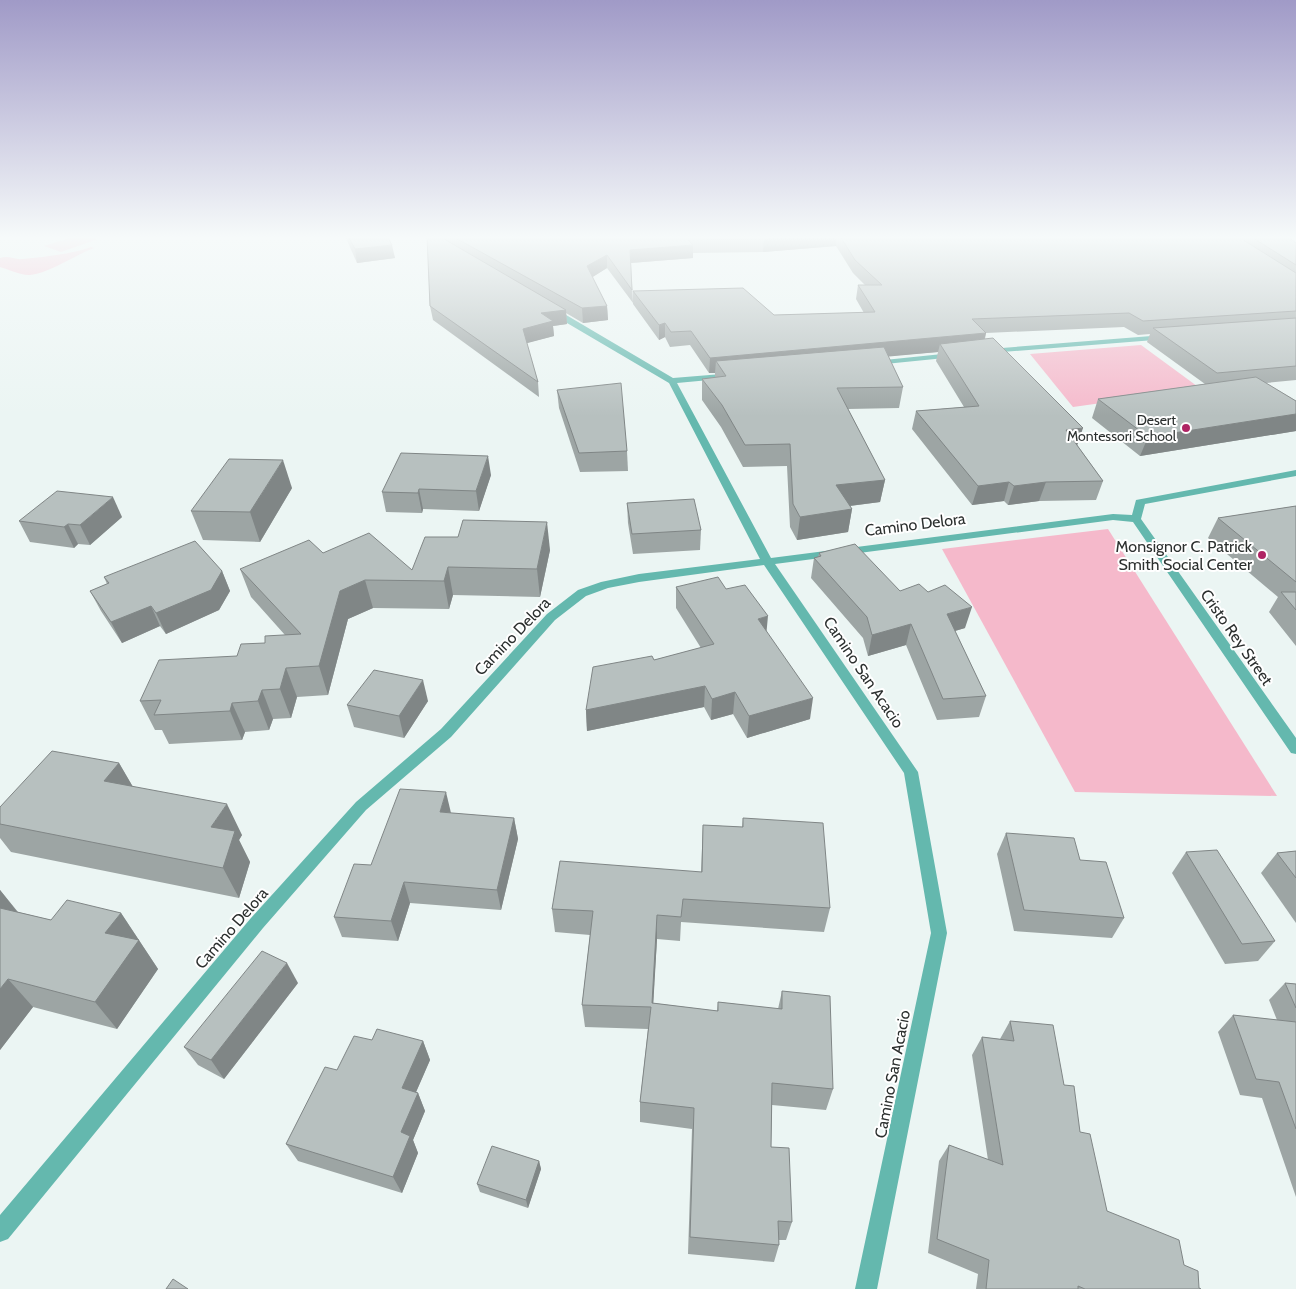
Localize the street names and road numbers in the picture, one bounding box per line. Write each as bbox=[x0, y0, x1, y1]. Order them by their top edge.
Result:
street label: Camino Delora bbox=[864, 509, 967, 540]
street label: Cristo Rey Street bbox=[1196, 586, 1277, 689]
street label: Camino Delora bbox=[470, 593, 555, 679]
street label: Camino San Acacio bbox=[819, 613, 908, 732]
street label: Camino Delora bbox=[191, 884, 272, 973]
street label: Camino San Acacio bbox=[871, 1008, 914, 1140]

